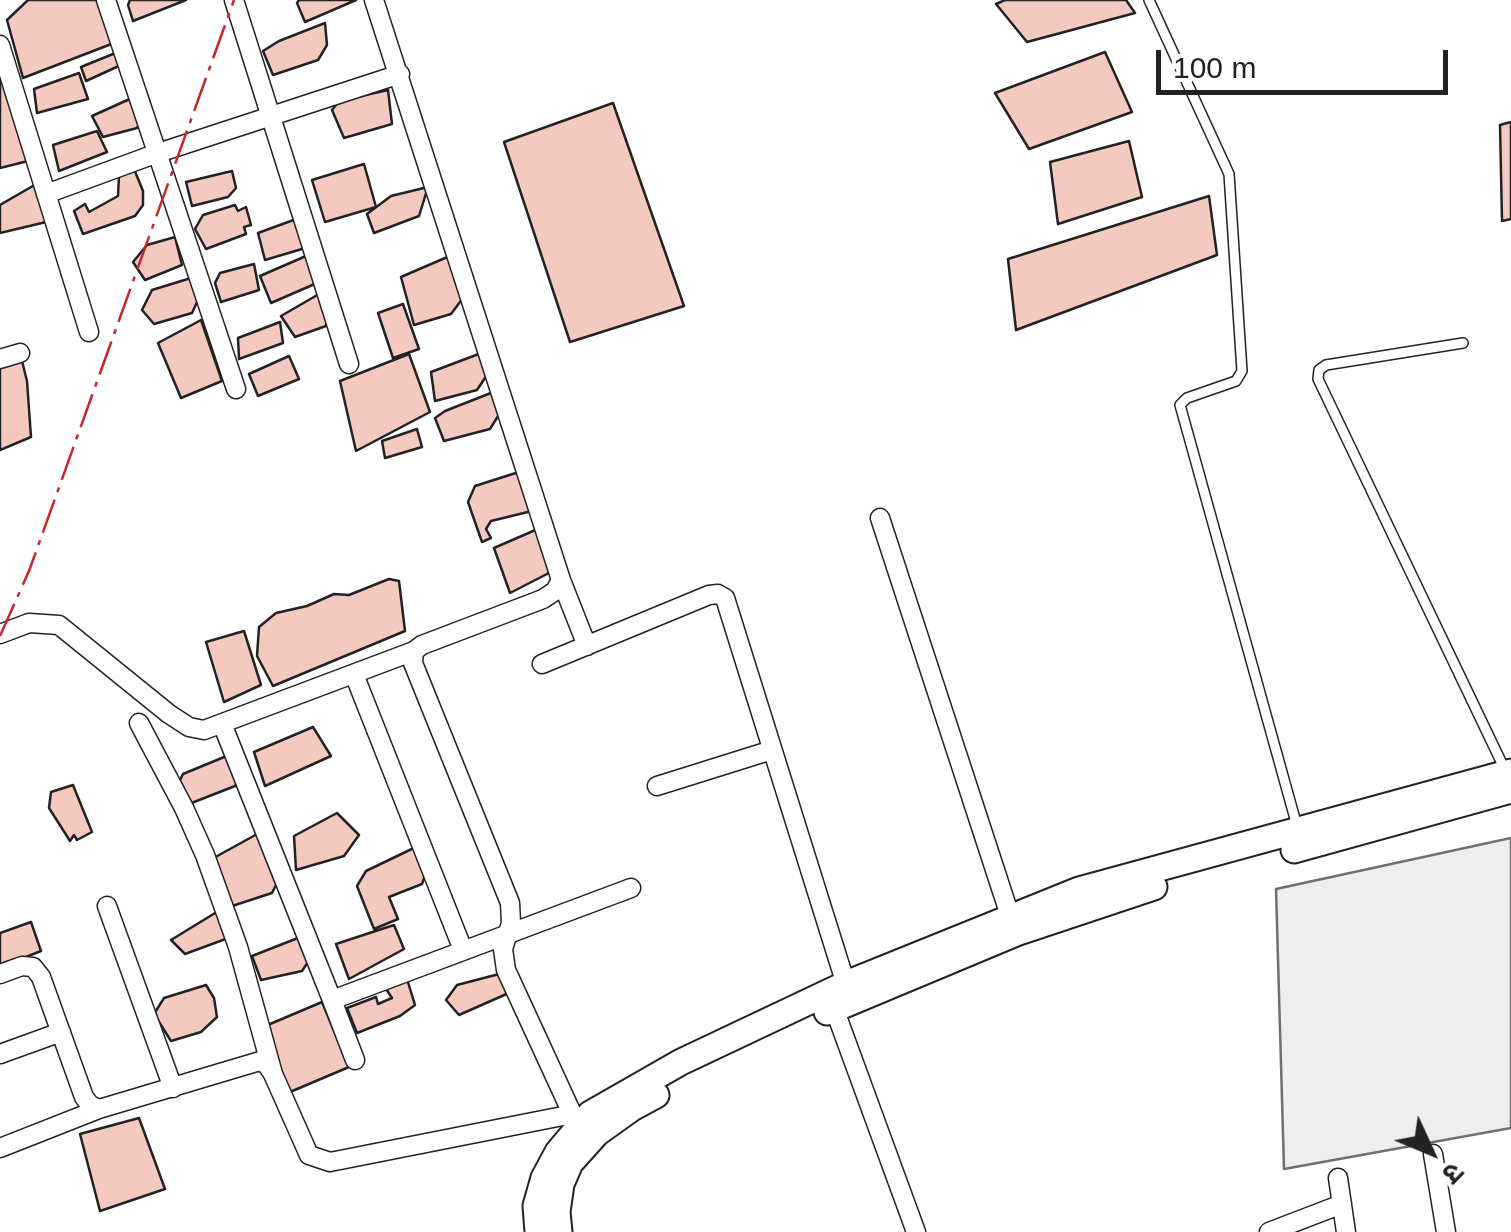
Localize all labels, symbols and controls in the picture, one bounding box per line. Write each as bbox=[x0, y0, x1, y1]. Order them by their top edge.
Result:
scale bar bbox=[1161, 30, 1454, 92]
text: 100 m bbox=[1173, 51, 1256, 84]
north arrow bbox=[1381, 1102, 1481, 1202]
text: उ bbox=[1436, 1157, 1470, 1190]

